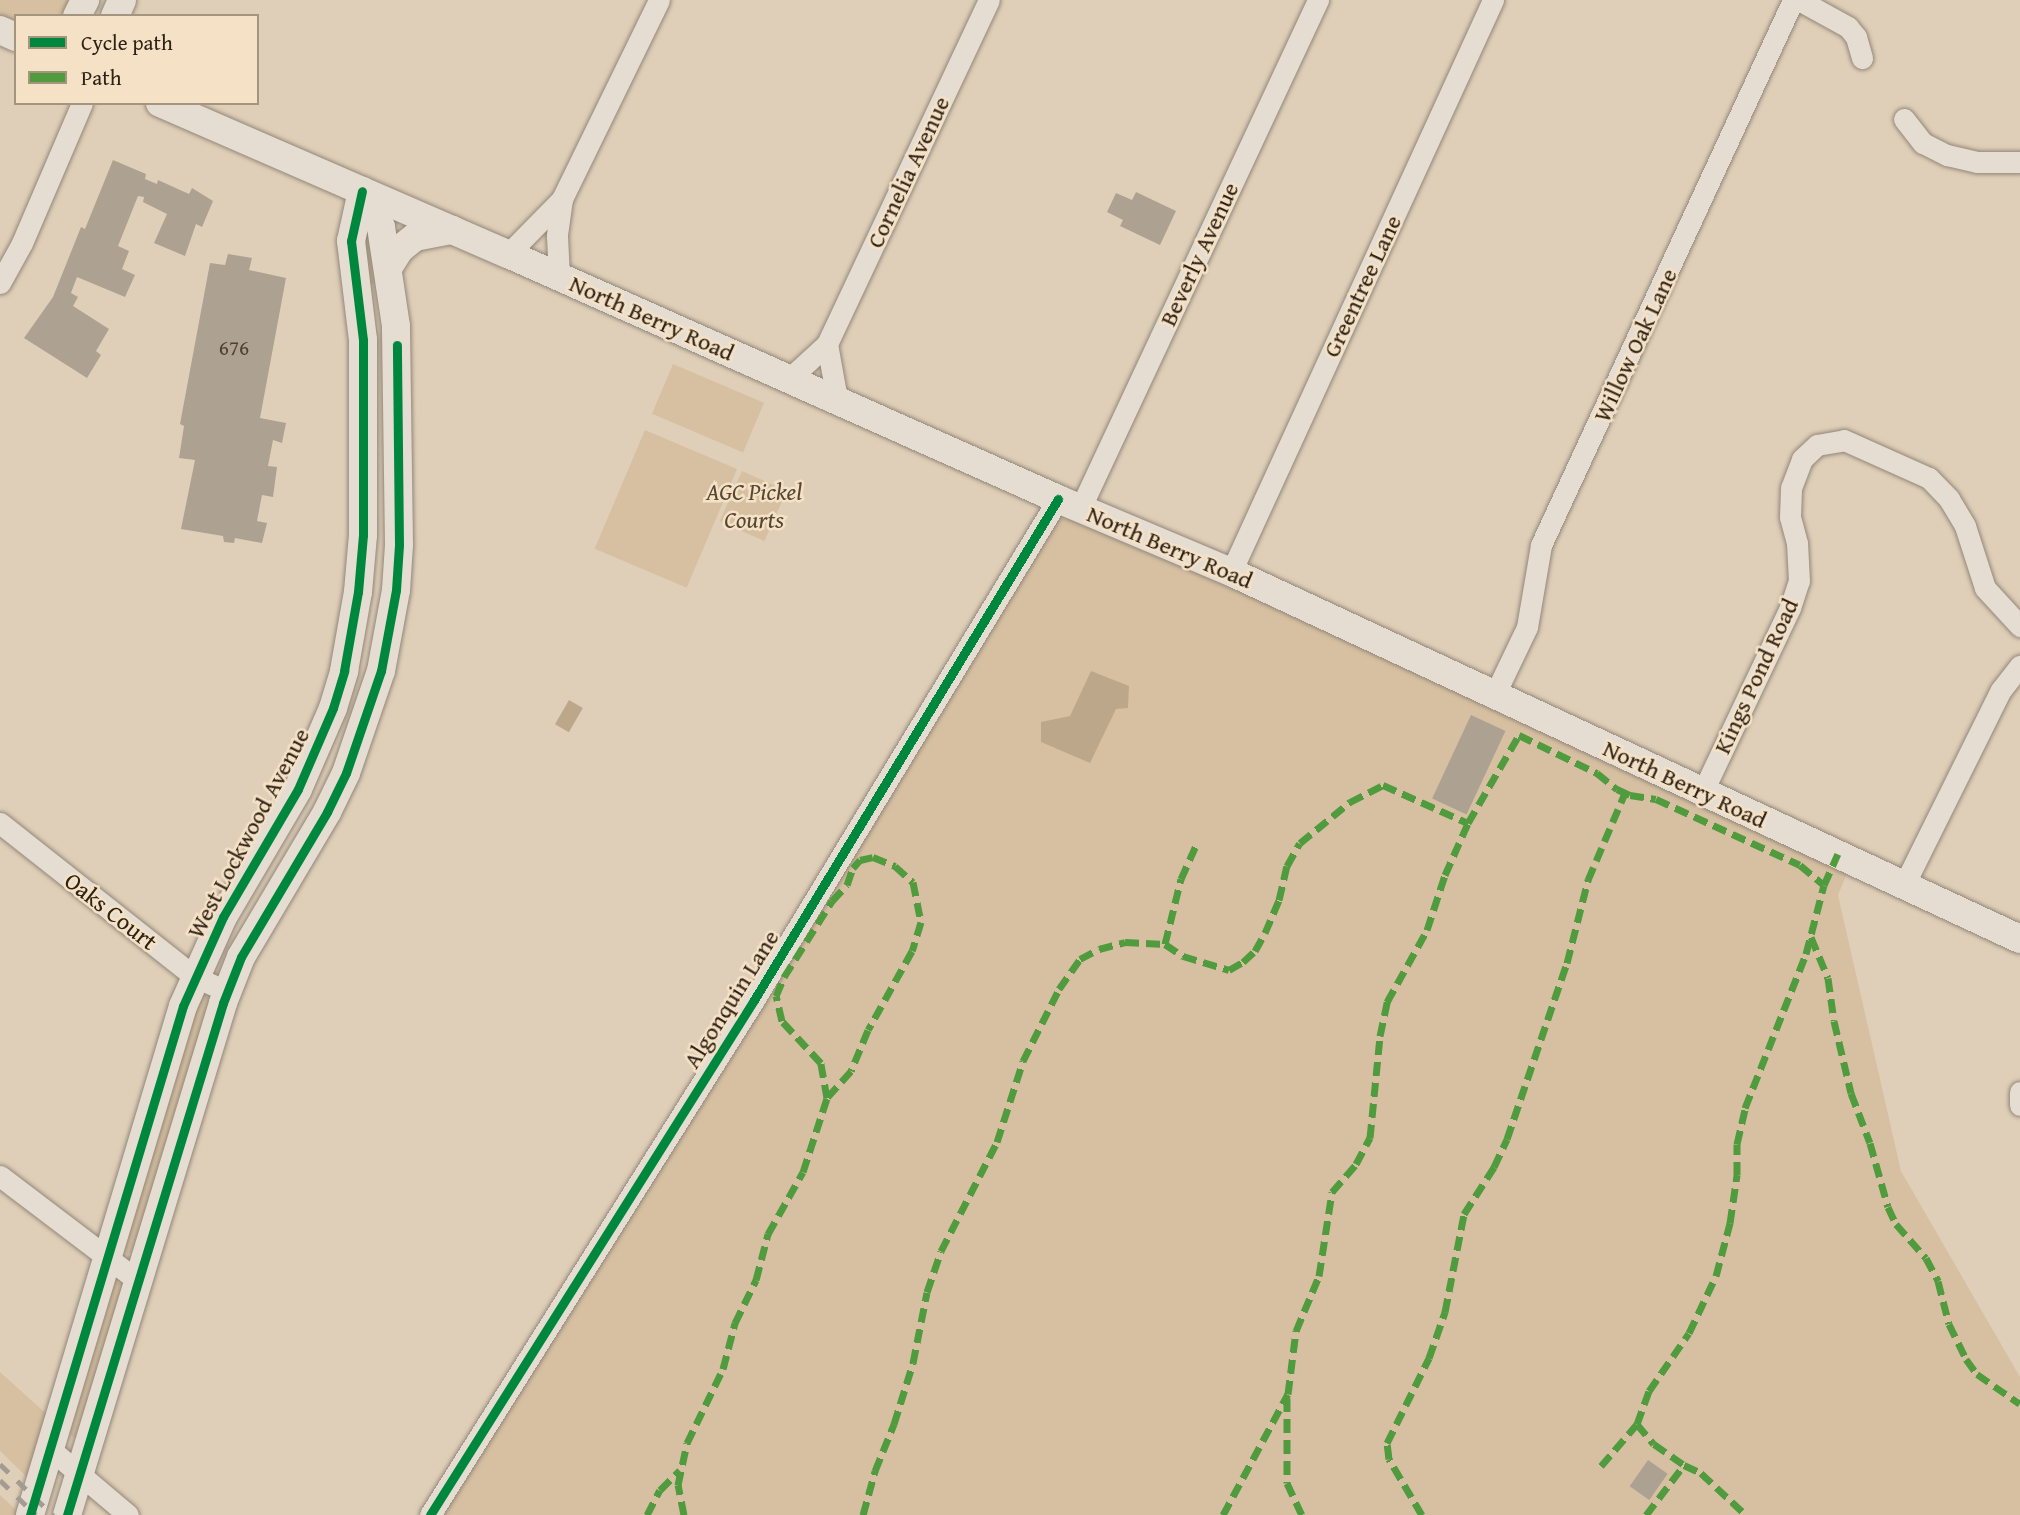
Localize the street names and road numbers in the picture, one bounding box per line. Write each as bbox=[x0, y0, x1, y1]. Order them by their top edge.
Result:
street label: Cornelia Avenue bbox=[860, 92, 956, 252]
street label: Beverly Avenue bbox=[1153, 178, 1245, 330]
street label: Greentree Lane bbox=[1317, 210, 1407, 362]
street label: Willow Oak Lane bbox=[1587, 264, 1683, 426]
street label: North Berry Road bbox=[565, 269, 739, 367]
street label: North Berry Road bbox=[1083, 499, 1257, 595]
street label: Kings Pond Road bbox=[1707, 594, 1805, 758]
street label: West Lockwood Avenue bbox=[180, 723, 316, 943]
street label: North Berry Road bbox=[1599, 734, 1771, 834]
street label: Oaks Court bbox=[59, 866, 163, 956]
street label: Algonquin Lane bbox=[677, 924, 785, 1074]

